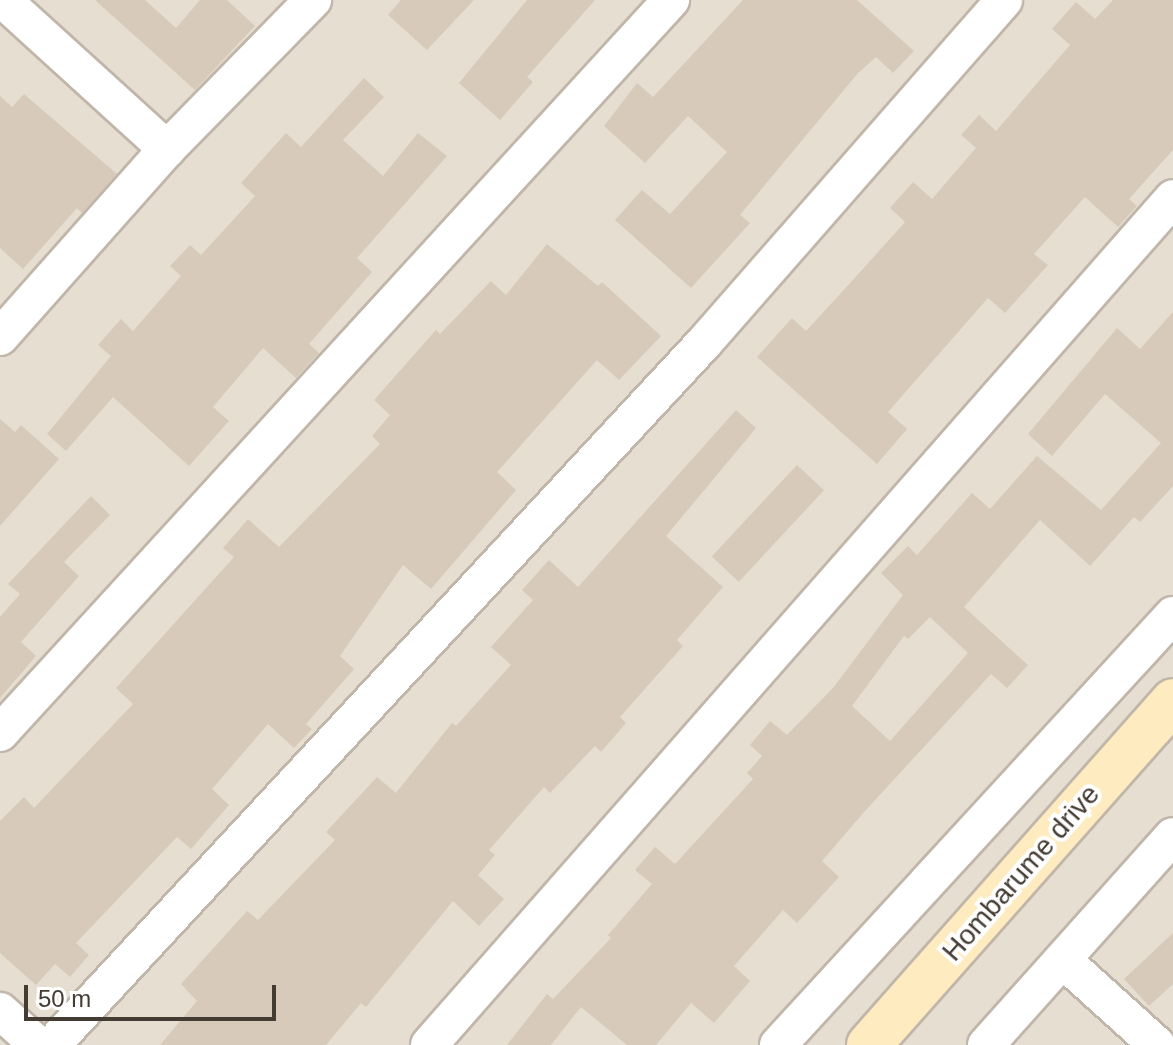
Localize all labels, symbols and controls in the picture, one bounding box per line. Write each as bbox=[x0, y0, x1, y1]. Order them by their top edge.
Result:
street label: Hombarume drive bbox=[935, 778, 1107, 968]
scale bar bbox=[28, 969, 280, 1019]
text: 50 m bbox=[38, 985, 91, 1012]

